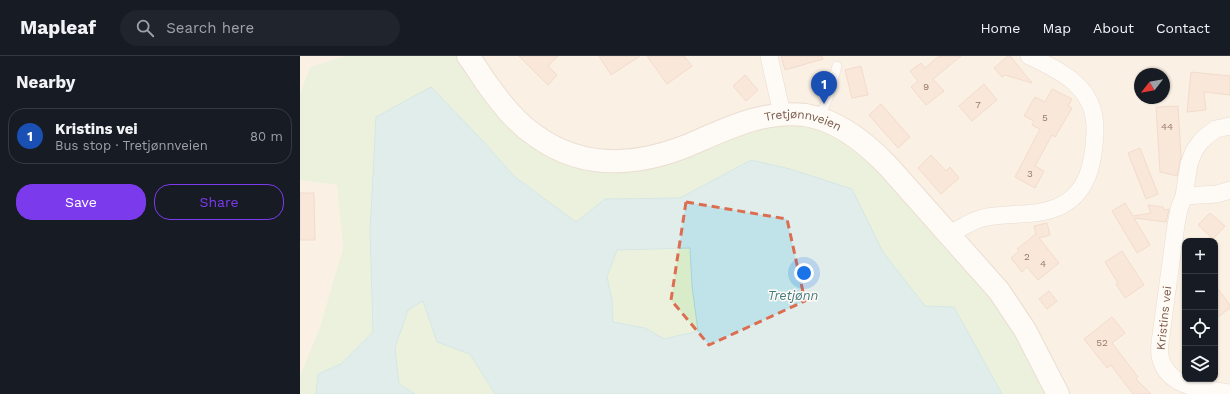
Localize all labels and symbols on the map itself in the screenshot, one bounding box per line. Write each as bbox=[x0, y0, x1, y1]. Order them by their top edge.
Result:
north arrow bbox=[1134, 68, 1170, 104]
pin: 1 bbox=[811, 71, 837, 104]
house number: 9 bbox=[923, 81, 929, 92]
house number: 7 bbox=[975, 99, 981, 110]
street label: Tretjønnveien bbox=[763, 107, 844, 134]
house number: 5 bbox=[1042, 112, 1048, 123]
house number: 44 bbox=[1161, 121, 1173, 132]
house number: 3 bbox=[1027, 168, 1033, 179]
house number: 2 bbox=[1024, 251, 1030, 262]
house number: 4 bbox=[1040, 258, 1046, 269]
your location bbox=[794, 263, 814, 283]
street label: Kristins vei bbox=[1154, 285, 1174, 351]
water label: Tretjønn bbox=[768, 288, 819, 303]
house number: 52 bbox=[1096, 337, 1108, 348]

